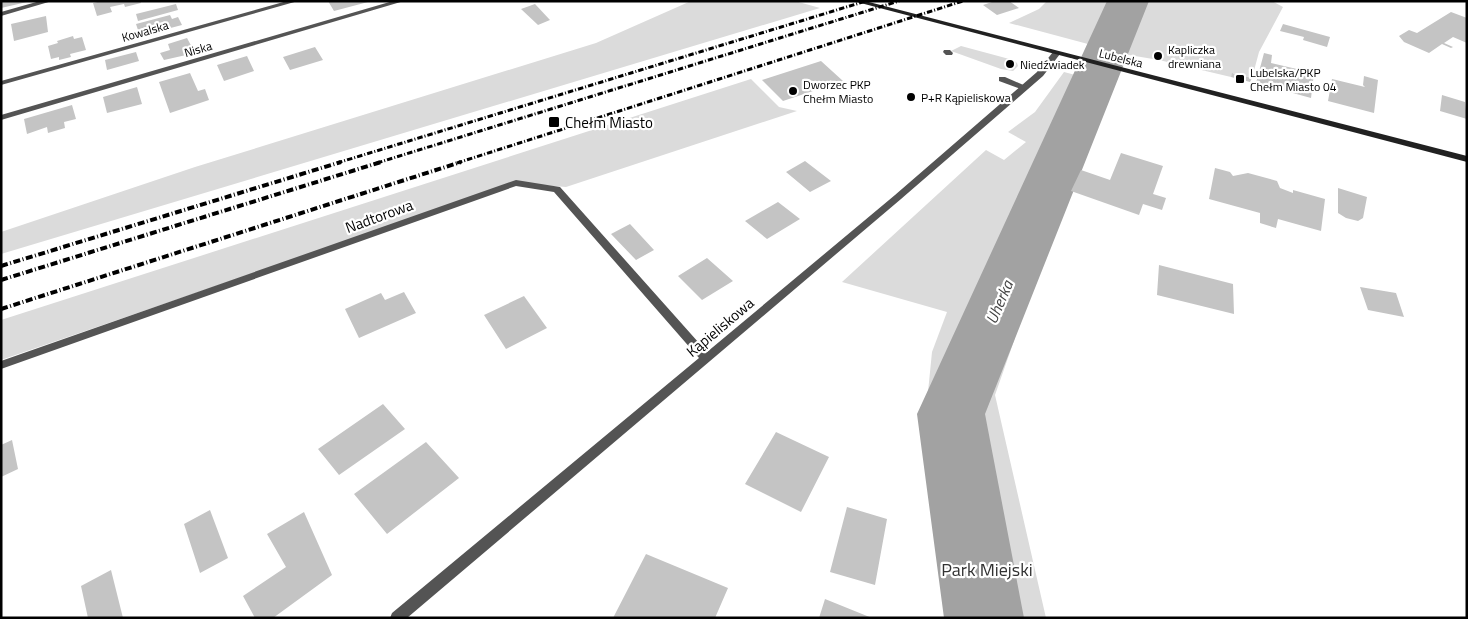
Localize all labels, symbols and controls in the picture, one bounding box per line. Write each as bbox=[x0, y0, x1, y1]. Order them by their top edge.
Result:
street label: Kowalska bbox=[119, 15, 171, 47]
street label: Niska bbox=[182, 36, 214, 62]
place label: Kapliczka drewniana bbox=[1168, 40, 1221, 73]
street label: Lubelska bbox=[1097, 43, 1145, 73]
marker: Kapliczka drewniana bbox=[1152, 50, 1164, 62]
place label: Niedźwiadek bbox=[1020, 55, 1085, 74]
marker: Niedźwiadek bbox=[1004, 58, 1016, 70]
place label: Lubelska/PKP Chełm Miasto 04 bbox=[1250, 63, 1337, 96]
marker: Lubelska/PKP Chełm Miasto 04 bbox=[1234, 73, 1246, 85]
place label: Dworzec PKP Chełm Miasto bbox=[803, 75, 873, 108]
marker: Dworzec PKP Chełm Miasto bbox=[787, 85, 799, 97]
place label: P+R Kąpieliskowa bbox=[921, 88, 1011, 107]
marker: P+R Kąpieliskowa bbox=[905, 91, 917, 103]
place label: Chełm Miasto bbox=[565, 111, 653, 134]
marker: Chełm Miasto bbox=[547, 115, 561, 129]
street label: Nadtorowa bbox=[342, 193, 417, 239]
water label: Uherka bbox=[979, 276, 1019, 327]
street label: Kąpieliskowa bbox=[681, 291, 759, 362]
park label: Park Miejski bbox=[941, 556, 1033, 583]

